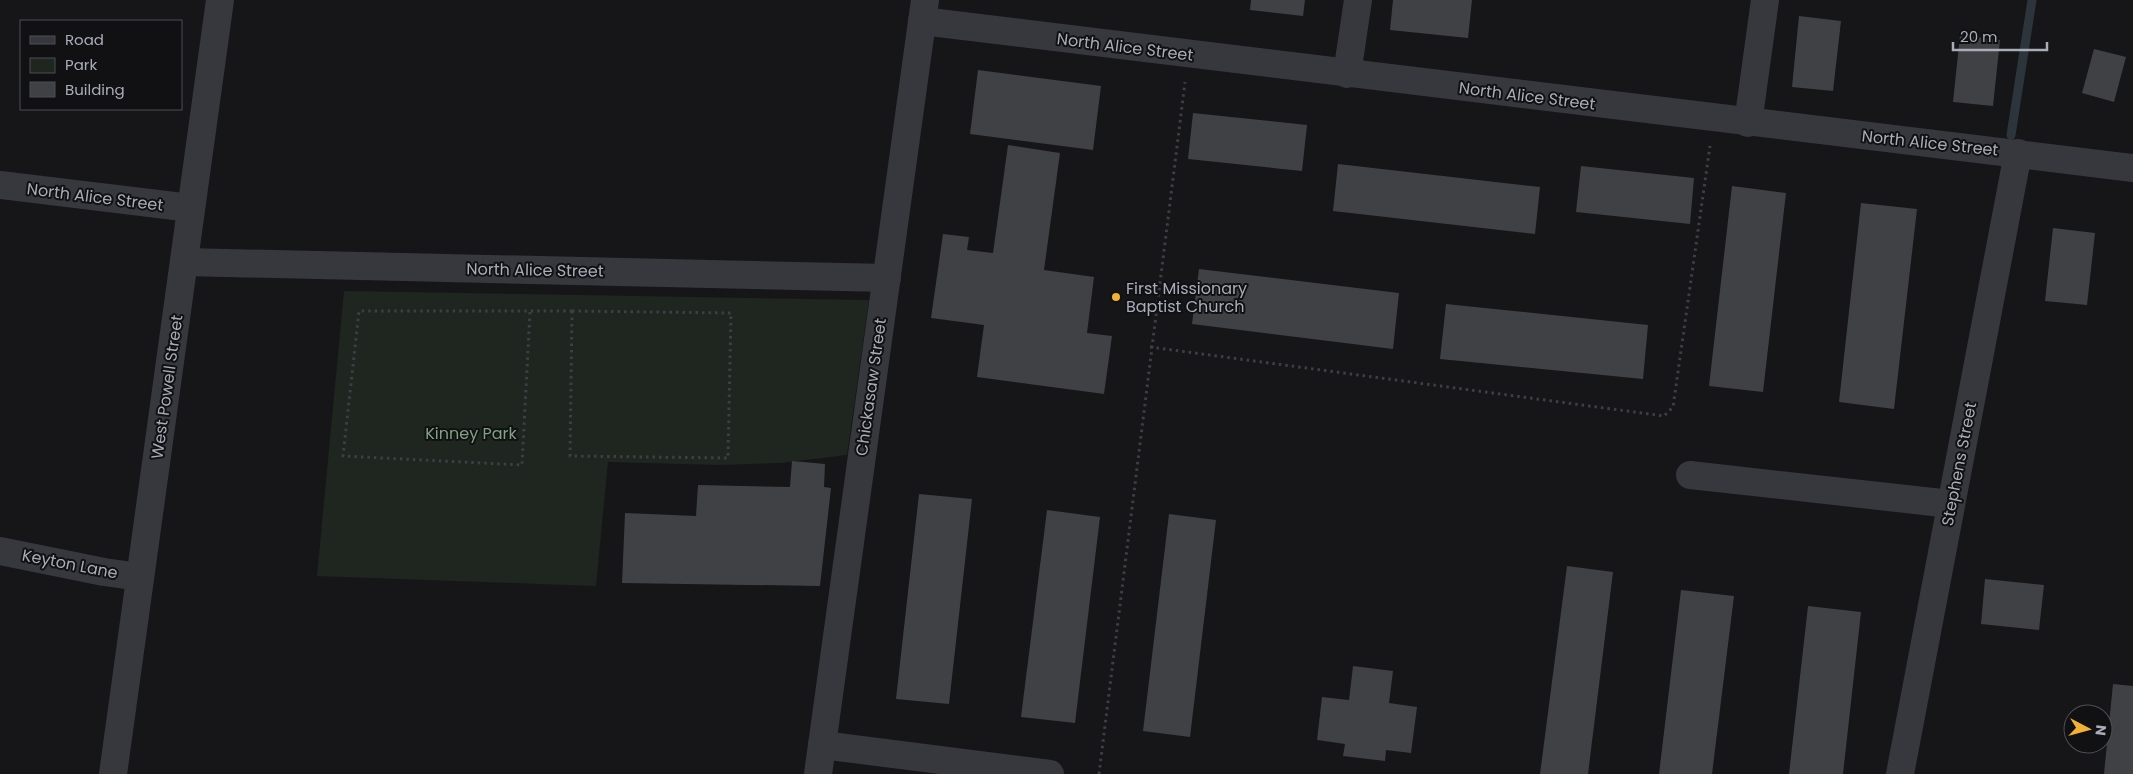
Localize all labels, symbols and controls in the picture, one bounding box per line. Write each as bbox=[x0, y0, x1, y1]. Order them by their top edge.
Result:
legend bbox=[20, 20, 182, 110]
scale bar bbox=[1953, 20, 2047, 52]
text: 20 m bbox=[1960, 26, 1998, 47]
street label: North Alice Street bbox=[1056, 27, 1195, 67]
text: Road bbox=[65, 29, 104, 50]
text: Park bbox=[65, 54, 97, 75]
street label: North Alice Street bbox=[1458, 76, 1597, 116]
text: Building bbox=[65, 79, 125, 100]
street label: North Alice Street bbox=[1861, 124, 2000, 162]
street label: North Alice Street bbox=[26, 177, 165, 217]
street label: North Alice Street bbox=[466, 257, 604, 283]
place label: First Missionary Baptist Church bbox=[1126, 277, 1247, 318]
marker: First Missionary Baptist Church bbox=[1110, 291, 1122, 303]
street label: West Powell Street bbox=[145, 313, 189, 461]
street label: Chickasaw Street bbox=[850, 317, 892, 457]
street label: Stephens Street bbox=[1936, 400, 1982, 528]
park label: Kinney Park bbox=[425, 422, 517, 445]
street label: Keyton Lane bbox=[20, 543, 120, 585]
north arrow bbox=[2063, 704, 2113, 754]
text: N bbox=[2090, 724, 2111, 737]

